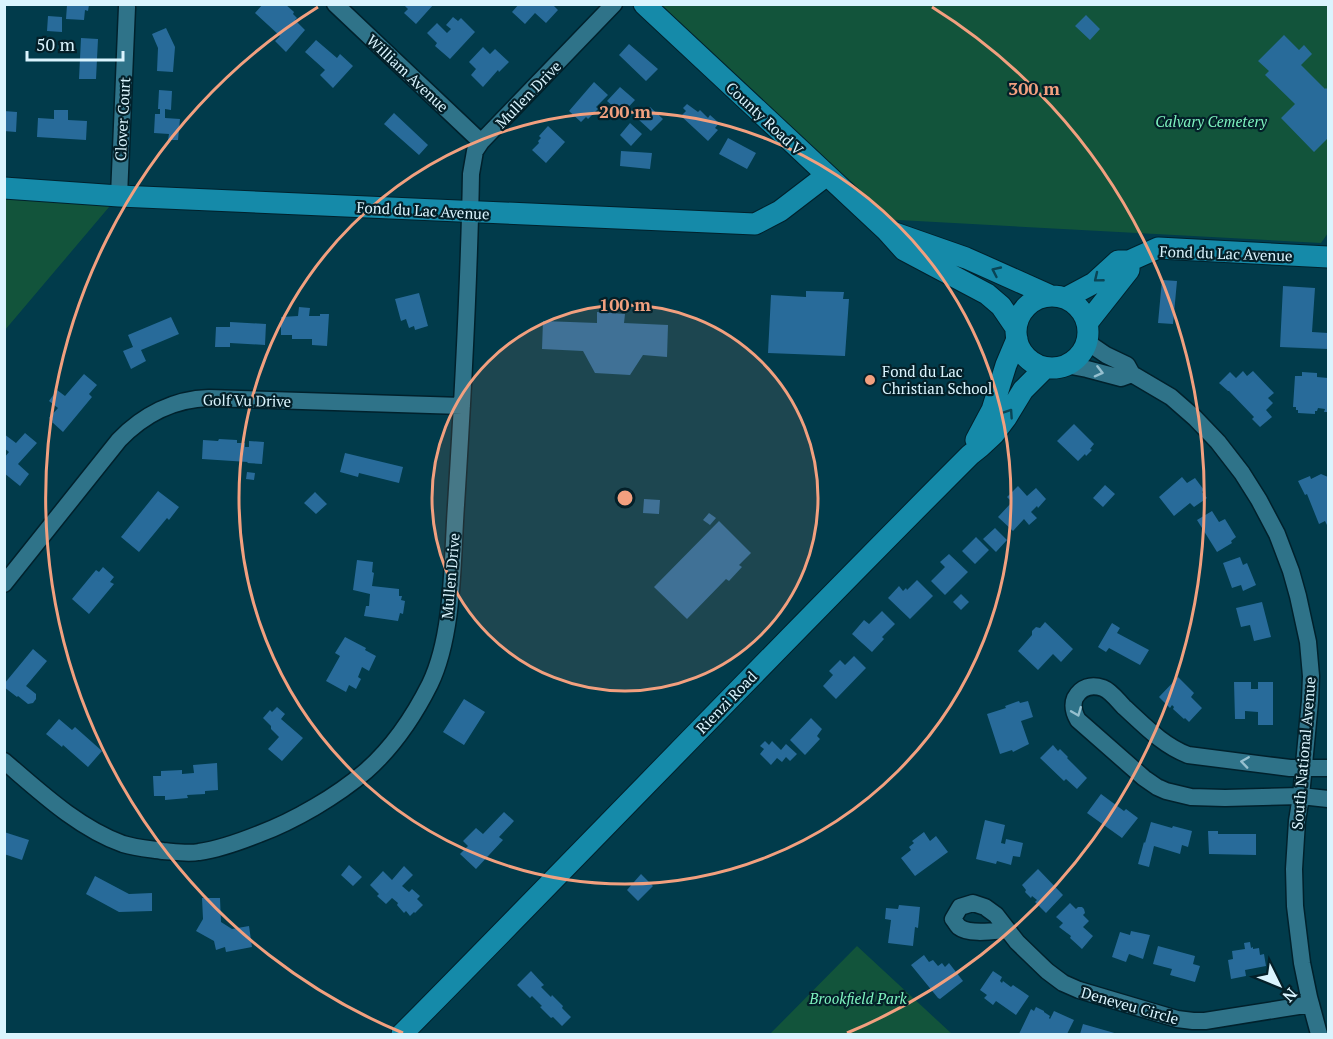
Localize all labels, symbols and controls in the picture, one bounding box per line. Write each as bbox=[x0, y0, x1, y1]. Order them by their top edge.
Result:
scale bar bbox=[27, 24, 123, 62]
street label: William Avenue bbox=[363, 30, 453, 116]
text: 50 m bbox=[36, 32, 76, 56]
street label: Mullen Drive bbox=[491, 56, 565, 132]
street label: Clover Court bbox=[110, 76, 134, 161]
text: 300 m bbox=[1008, 76, 1060, 100]
street label: County Road V bbox=[722, 77, 808, 160]
text: 200 m bbox=[599, 99, 651, 123]
park label: Calvary Cemetery bbox=[1155, 111, 1268, 131]
street label: Fond du Lac Avenue bbox=[356, 197, 490, 223]
street label: Fond du Lac Avenue bbox=[1159, 241, 1293, 265]
one-way arrow bbox=[991, 267, 1002, 279]
one-way arrow bbox=[1094, 271, 1105, 282]
text: 100 m bbox=[599, 292, 651, 316]
place label: Fond du Lac Christian School bbox=[882, 361, 992, 398]
one-way arrow bbox=[1094, 365, 1104, 378]
marker: Fond du Lac Christian School bbox=[863, 373, 877, 387]
street label: Golf Vu Drive bbox=[203, 389, 291, 411]
one-way arrow bbox=[1002, 408, 1013, 419]
centre of rings bbox=[615, 488, 635, 508]
street label: Mullen Drive bbox=[436, 532, 464, 620]
street label: Rienzi Road bbox=[691, 666, 761, 738]
street label: South National Avenue bbox=[1286, 676, 1320, 830]
one-way arrow bbox=[1069, 707, 1082, 717]
one-way arrow bbox=[1241, 756, 1250, 768]
north arrow bbox=[1249, 955, 1309, 1015]
street label: Deneveu Circle bbox=[1079, 982, 1181, 1028]
text: N bbox=[1278, 983, 1302, 1007]
park label: Brookfield Park bbox=[808, 988, 908, 1008]

